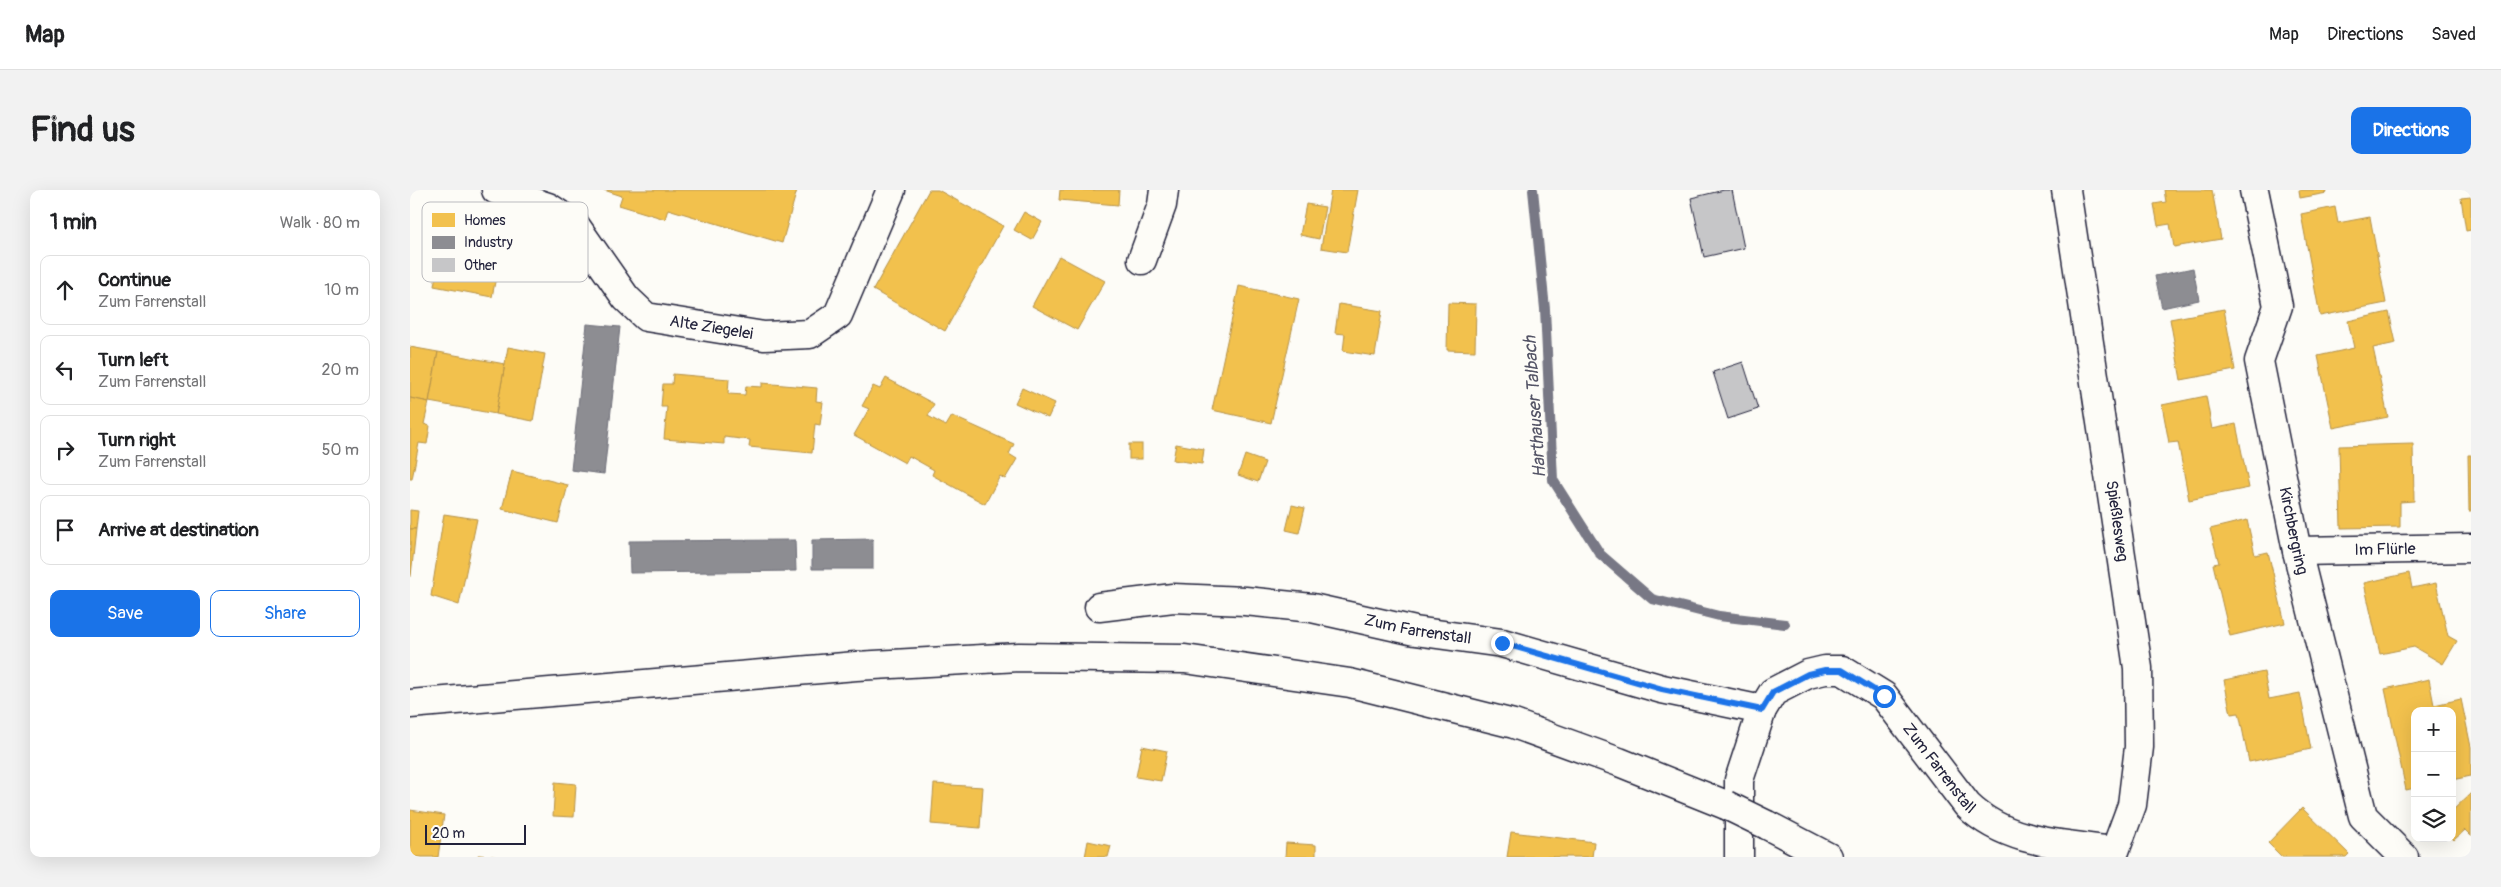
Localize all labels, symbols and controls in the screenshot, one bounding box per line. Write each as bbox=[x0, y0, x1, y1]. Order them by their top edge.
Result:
text: Map bbox=[25, 20, 65, 49]
text: Map bbox=[2269, 23, 2299, 46]
text: Directions bbox=[2327, 23, 2403, 46]
text: Saved bbox=[2431, 23, 2476, 46]
button: Directions bbox=[2351, 107, 2471, 154]
text: Find us bbox=[30, 108, 135, 152]
legend bbox=[422, 202, 588, 282]
text: 1 min bbox=[50, 209, 97, 236]
text: Homes bbox=[464, 212, 506, 229]
text: Walk · 80 m bbox=[280, 213, 360, 233]
text: Industry bbox=[464, 234, 513, 251]
text: Other bbox=[464, 257, 497, 274]
text: Continue bbox=[98, 268, 171, 292]
icon: ahead bbox=[51, 276, 79, 304]
text: 10 m bbox=[324, 280, 359, 300]
text: Zum Farrenstall bbox=[98, 292, 206, 312]
street label: Alte Ziegelei bbox=[668, 311, 755, 344]
water label: Harthauser Talbach bbox=[1518, 334, 1551, 479]
text: Turn left bbox=[98, 348, 168, 372]
icon: left bbox=[51, 356, 79, 384]
text: 20 m bbox=[321, 360, 359, 380]
text: Zum Farrenstall bbox=[98, 372, 206, 392]
text: Turn right bbox=[98, 428, 176, 452]
icon: right bbox=[51, 436, 79, 464]
text: 50 m bbox=[322, 440, 359, 460]
text: Zum Farrenstall bbox=[98, 452, 206, 472]
street label: Spießlesweg bbox=[2101, 479, 2133, 563]
street label: Kirchbergring bbox=[2274, 485, 2313, 577]
icon: arrive bbox=[51, 516, 79, 544]
text: Arrive at destination bbox=[98, 518, 259, 542]
street label: Im Flürle bbox=[2354, 539, 2416, 560]
button: Save bbox=[50, 590, 200, 637]
button: Share bbox=[210, 590, 360, 637]
street label: Zum Farrenstall bbox=[1362, 610, 1473, 649]
route end bbox=[1491, 632, 1514, 655]
route start bbox=[1873, 685, 1896, 708]
map controls bbox=[2411, 707, 2456, 842]
button: + bbox=[2411, 707, 2456, 752]
street label: Zum Farrenstall bbox=[1898, 719, 1980, 818]
button: − bbox=[2411, 752, 2456, 797]
button: layers bbox=[2411, 797, 2456, 842]
scale bar bbox=[425, 822, 526, 845]
text: 20 m bbox=[432, 825, 465, 842]

